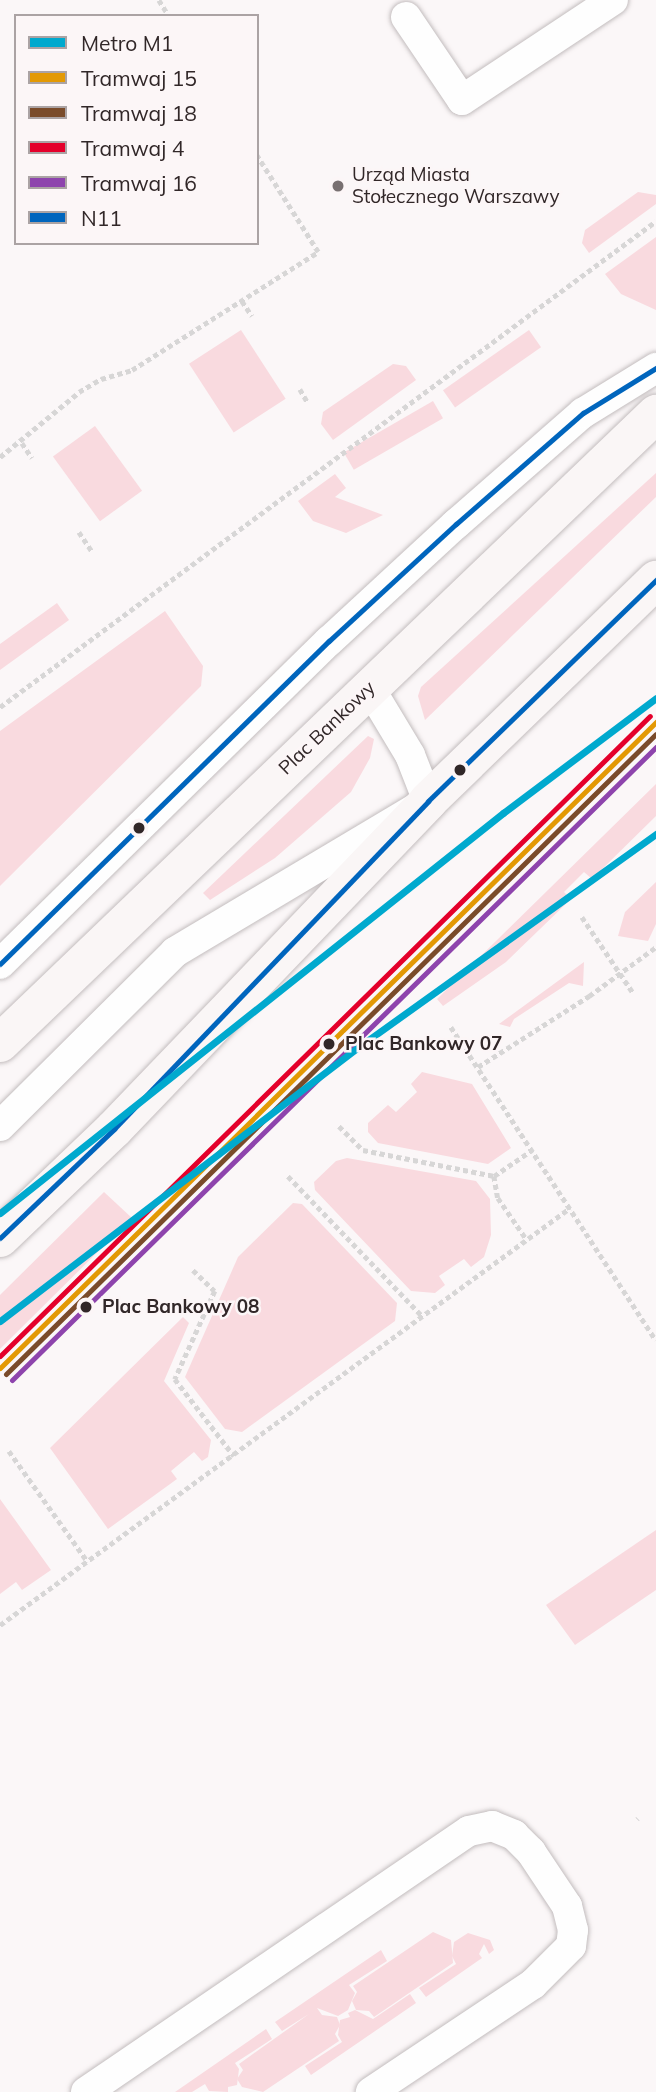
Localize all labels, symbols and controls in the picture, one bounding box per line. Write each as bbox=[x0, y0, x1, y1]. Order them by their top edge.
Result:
legend bbox=[14, 14, 259, 245]
text: Metro M1 bbox=[81, 30, 173, 56]
text: Tramwaj 15 bbox=[81, 65, 197, 91]
text: Tramwaj 18 bbox=[81, 100, 197, 126]
text: Tramwaj 4 bbox=[81, 135, 184, 161]
place label: Urząd Miasta Stołecznego Warszawy bbox=[352, 164, 560, 208]
text: Tramwaj 16 bbox=[81, 170, 197, 196]
marker: Urząd Miasta Stołecznego Warszawy bbox=[330, 178, 346, 194]
text: N11 bbox=[81, 205, 122, 231]
street label: Plac Bankowy bbox=[274, 676, 380, 780]
unlabelled marker bbox=[453, 763, 467, 777]
unlabelled marker bbox=[132, 821, 146, 835]
place label: Plac Bankowy 07 bbox=[345, 1033, 502, 1055]
marker: Plac Bankowy 07 bbox=[319, 1034, 339, 1054]
place label: Plac Bankowy 08 bbox=[102, 1296, 259, 1318]
marker: Plac Bankowy 08 bbox=[76, 1297, 96, 1317]

